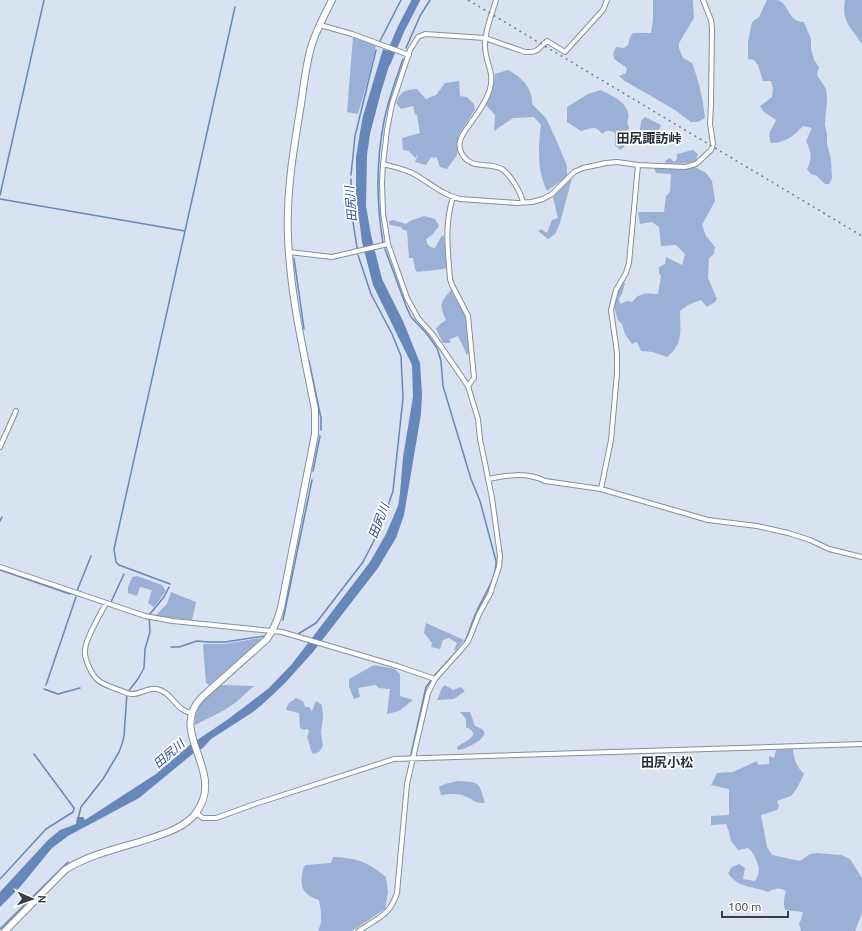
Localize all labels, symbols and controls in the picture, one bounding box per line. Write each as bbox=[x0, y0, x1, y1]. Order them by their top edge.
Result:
district label: 田尻諏訪峠 bbox=[616, 131, 682, 145]
water label: 田尻川 bbox=[342, 184, 359, 223]
water label: 田尻川 bbox=[366, 500, 392, 540]
water label: 田尻川 bbox=[151, 736, 188, 770]
district label: 田尻小松 bbox=[641, 755, 693, 769]
north arrow bbox=[12, 879, 52, 919]
scale bar bbox=[722, 893, 788, 919]
text: N bbox=[36, 895, 48, 904]
text: 100 m bbox=[728, 900, 761, 913]

